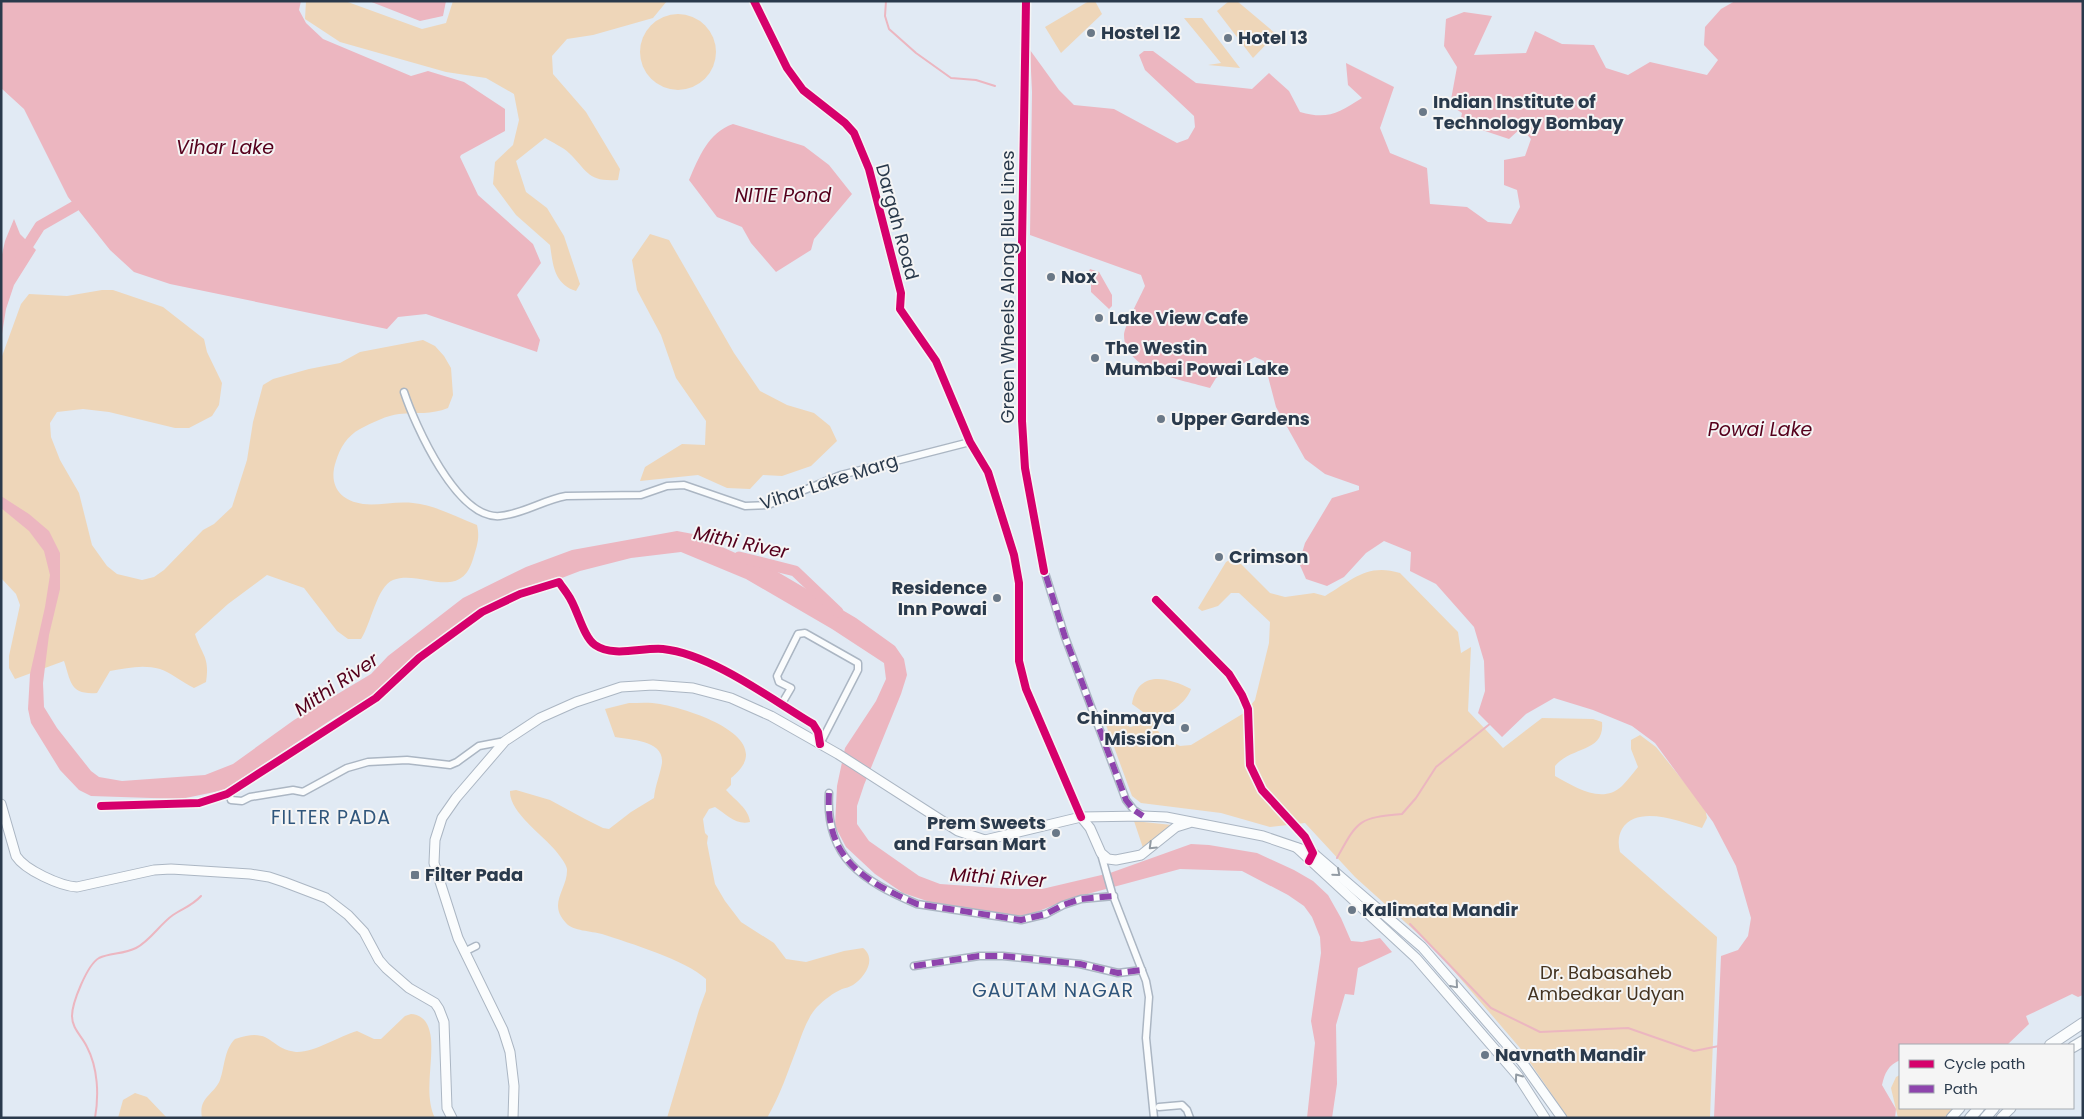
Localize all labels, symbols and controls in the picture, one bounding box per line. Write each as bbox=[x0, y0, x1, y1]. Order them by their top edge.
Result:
place label: Hostel 12 bbox=[1101, 20, 1180, 45]
place label: Hotel 13 bbox=[1238, 25, 1308, 50]
marker: Hostel 12 bbox=[1085, 27, 1097, 39]
marker: Hotel 13 bbox=[1222, 32, 1234, 44]
place label: Indian Institute of Technology Bombay bbox=[1433, 89, 1624, 135]
marker: Indian Institute of Technology Bombay bbox=[1417, 106, 1429, 118]
water label: Vihar Lake bbox=[176, 134, 274, 161]
street label: Green Wheels Along Blue Lines bbox=[995, 150, 1020, 424]
street label: Dargah Road bbox=[870, 161, 925, 283]
water label: NITIE Pond bbox=[735, 182, 831, 209]
place label: Nox bbox=[1061, 264, 1097, 289]
marker: Nox bbox=[1045, 271, 1057, 283]
place label: Lake View Cafe bbox=[1109, 305, 1248, 330]
marker: Lake View Cafe bbox=[1093, 312, 1105, 324]
place label: The Westin Mumbai Powai Lake bbox=[1105, 335, 1289, 381]
marker: The Westin Mumbai Powai Lake bbox=[1089, 352, 1101, 364]
place label: Upper Gardens bbox=[1171, 406, 1310, 431]
marker: Upper Gardens bbox=[1155, 413, 1167, 425]
water label: Powai Lake bbox=[1708, 416, 1812, 443]
street label: Vihar Lake Marg bbox=[757, 447, 901, 516]
water label: Mithi River bbox=[691, 519, 792, 566]
place label: Crimson bbox=[1229, 544, 1308, 569]
marker: Crimson bbox=[1213, 551, 1225, 563]
place label: Residence Inn Powai bbox=[891, 575, 987, 621]
marker: Residence Inn Powai bbox=[991, 592, 1003, 604]
water label: Mithi River bbox=[289, 646, 384, 723]
place label: Chinmaya Mission bbox=[1077, 705, 1175, 751]
marker: Chinmaya Mission bbox=[1179, 722, 1191, 734]
district label: FILTER PADA bbox=[271, 804, 391, 831]
place label: Prem Sweets and Farsan Mart bbox=[894, 810, 1046, 856]
marker: Prem Sweets and Farsan Mart bbox=[1050, 827, 1062, 839]
one-way arrow bbox=[1148, 840, 1157, 849]
water label: Mithi River bbox=[949, 861, 1048, 894]
place label: Filter Pada bbox=[425, 862, 523, 887]
one-way arrow bbox=[1331, 868, 1340, 876]
marker: Filter Pada bbox=[409, 869, 421, 881]
place label: Kalimata Mandir bbox=[1362, 897, 1518, 922]
marker: Kalimata Mandir bbox=[1346, 904, 1358, 916]
park label: Dr. Babasaheb Ambedkar Udyan bbox=[1527, 960, 1685, 1006]
district label: GAUTAM NAGAR bbox=[972, 977, 1134, 1004]
one-way arrow bbox=[1449, 979, 1458, 988]
place label: Navnath Mandir bbox=[1495, 1042, 1646, 1067]
legend bbox=[1899, 1044, 2074, 1109]
marker: Navnath Mandir bbox=[1479, 1049, 1491, 1061]
text: Cycle path bbox=[1944, 1053, 2025, 1074]
one-way arrow bbox=[1515, 1073, 1524, 1083]
text: Path bbox=[1944, 1078, 1978, 1099]

